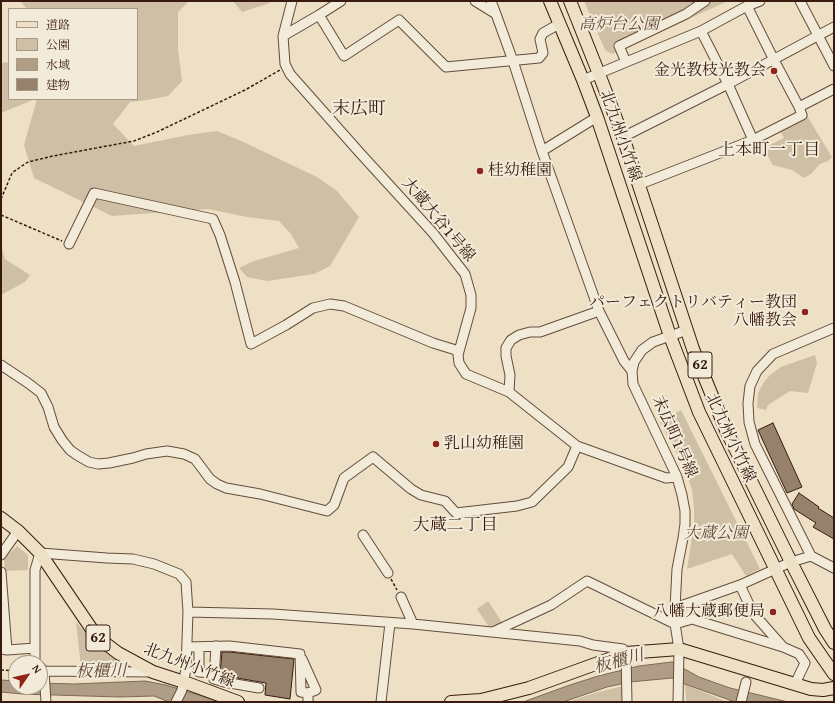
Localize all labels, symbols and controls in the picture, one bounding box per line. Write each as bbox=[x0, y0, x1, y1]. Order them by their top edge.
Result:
legend bbox=[8, 8, 138, 100]
park label: 高炉台公園 bbox=[579, 15, 659, 35]
text: 道路 bbox=[46, 16, 70, 33]
text: 公園 bbox=[46, 36, 70, 53]
text: 水域 bbox=[46, 56, 70, 73]
place label: 金光教枝光教会 bbox=[654, 61, 766, 81]
marker: 金光教枝光教会 bbox=[769, 66, 779, 76]
text: 建物 bbox=[46, 76, 70, 93]
street label: 北九州小竹線 bbox=[595, 87, 645, 185]
district label: 末広町 bbox=[332, 98, 386, 120]
district label: 上本町一丁目 bbox=[718, 141, 820, 161]
place label: 桂幼稚園 bbox=[488, 161, 552, 181]
marker: 桂幼稚園 bbox=[475, 166, 485, 176]
street label: 大蔵大谷1号線 bbox=[397, 174, 479, 266]
place label: パーフェクトリバティー教団 八幡教会 bbox=[589, 293, 797, 331]
marker: パーフェクトリバティー教団 八幡教会 bbox=[800, 307, 810, 317]
road number: 62 bbox=[688, 352, 712, 378]
street label: 北九州小竹線 bbox=[701, 390, 759, 486]
street label: 末広町1号線 bbox=[647, 393, 701, 481]
place label: 乳山幼稚園 bbox=[444, 434, 524, 454]
marker: 乳山幼稚園 bbox=[431, 439, 441, 449]
district label: 大蔵二丁目 bbox=[413, 516, 497, 536]
park label: 大蔵公園 bbox=[684, 524, 748, 544]
place label: 八幡大蔵郵便局 bbox=[653, 602, 765, 622]
marker: 八幡大蔵郵便局 bbox=[768, 607, 778, 617]
road number: 62 bbox=[86, 625, 110, 651]
street label: 北九州小竹線 bbox=[141, 640, 237, 692]
water label: 板櫃川 bbox=[592, 646, 646, 678]
north arrow bbox=[8, 655, 48, 695]
text: N bbox=[28, 661, 46, 676]
water label: 板櫃川 bbox=[75, 661, 127, 683]

